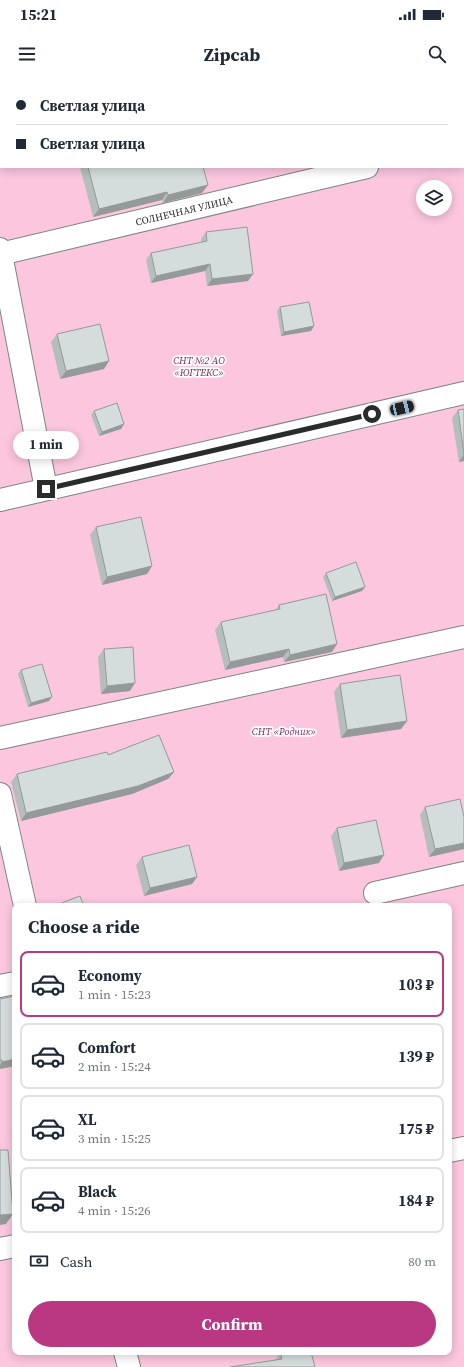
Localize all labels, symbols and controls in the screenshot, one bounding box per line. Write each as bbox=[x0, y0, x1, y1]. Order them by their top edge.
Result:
text: 15:21 bbox=[20, 4, 57, 25]
text: Zipcab bbox=[204, 42, 260, 67]
icon: menu bbox=[16, 43, 38, 65]
icon: search bbox=[426, 43, 448, 65]
text: Светлая улица bbox=[40, 95, 145, 116]
text: Светлая улица bbox=[40, 133, 145, 154]
map controls bbox=[416, 180, 452, 216]
button: layers bbox=[416, 180, 452, 216]
street label: СОЛНЕЧНАЯ УЛИЦА bbox=[134, 193, 234, 228]
park label: СНТ №2 АО «ЮГТЕКС» bbox=[173, 354, 225, 379]
car bbox=[389, 399, 415, 417]
route start bbox=[363, 405, 381, 423]
callout: 1 min bbox=[13, 431, 79, 459]
text: 1 min bbox=[29, 436, 63, 453]
route end bbox=[37, 480, 55, 498]
park label: СНТ «Родник» bbox=[252, 725, 316, 738]
text: Choose a ride bbox=[28, 914, 140, 939]
text: Economy bbox=[78, 965, 142, 986]
icon: car bbox=[30, 966, 66, 1002]
text: 103 ₽ bbox=[398, 974, 434, 995]
text: 1 min · 15:23 bbox=[78, 986, 151, 1003]
text: Comfort bbox=[78, 1037, 136, 1058]
icon: car bbox=[30, 1038, 66, 1074]
text: 139 ₽ bbox=[398, 1046, 434, 1067]
text: 2 min · 15:24 bbox=[78, 1058, 151, 1075]
text: XL bbox=[78, 1109, 97, 1130]
icon: car bbox=[30, 1110, 66, 1146]
text: 175 ₽ bbox=[398, 1118, 434, 1139]
text: 3 min · 15:25 bbox=[78, 1130, 151, 1147]
text: Black bbox=[78, 1181, 117, 1202]
icon: car bbox=[30, 1182, 66, 1218]
text: 184 ₽ bbox=[398, 1190, 434, 1211]
text: 4 min · 15:26 bbox=[78, 1202, 151, 1219]
icon: cash bbox=[28, 1250, 50, 1272]
text: Cash bbox=[60, 1251, 92, 1272]
text: 80 m bbox=[408, 1253, 436, 1270]
button: Confirm bbox=[28, 1301, 436, 1347]

